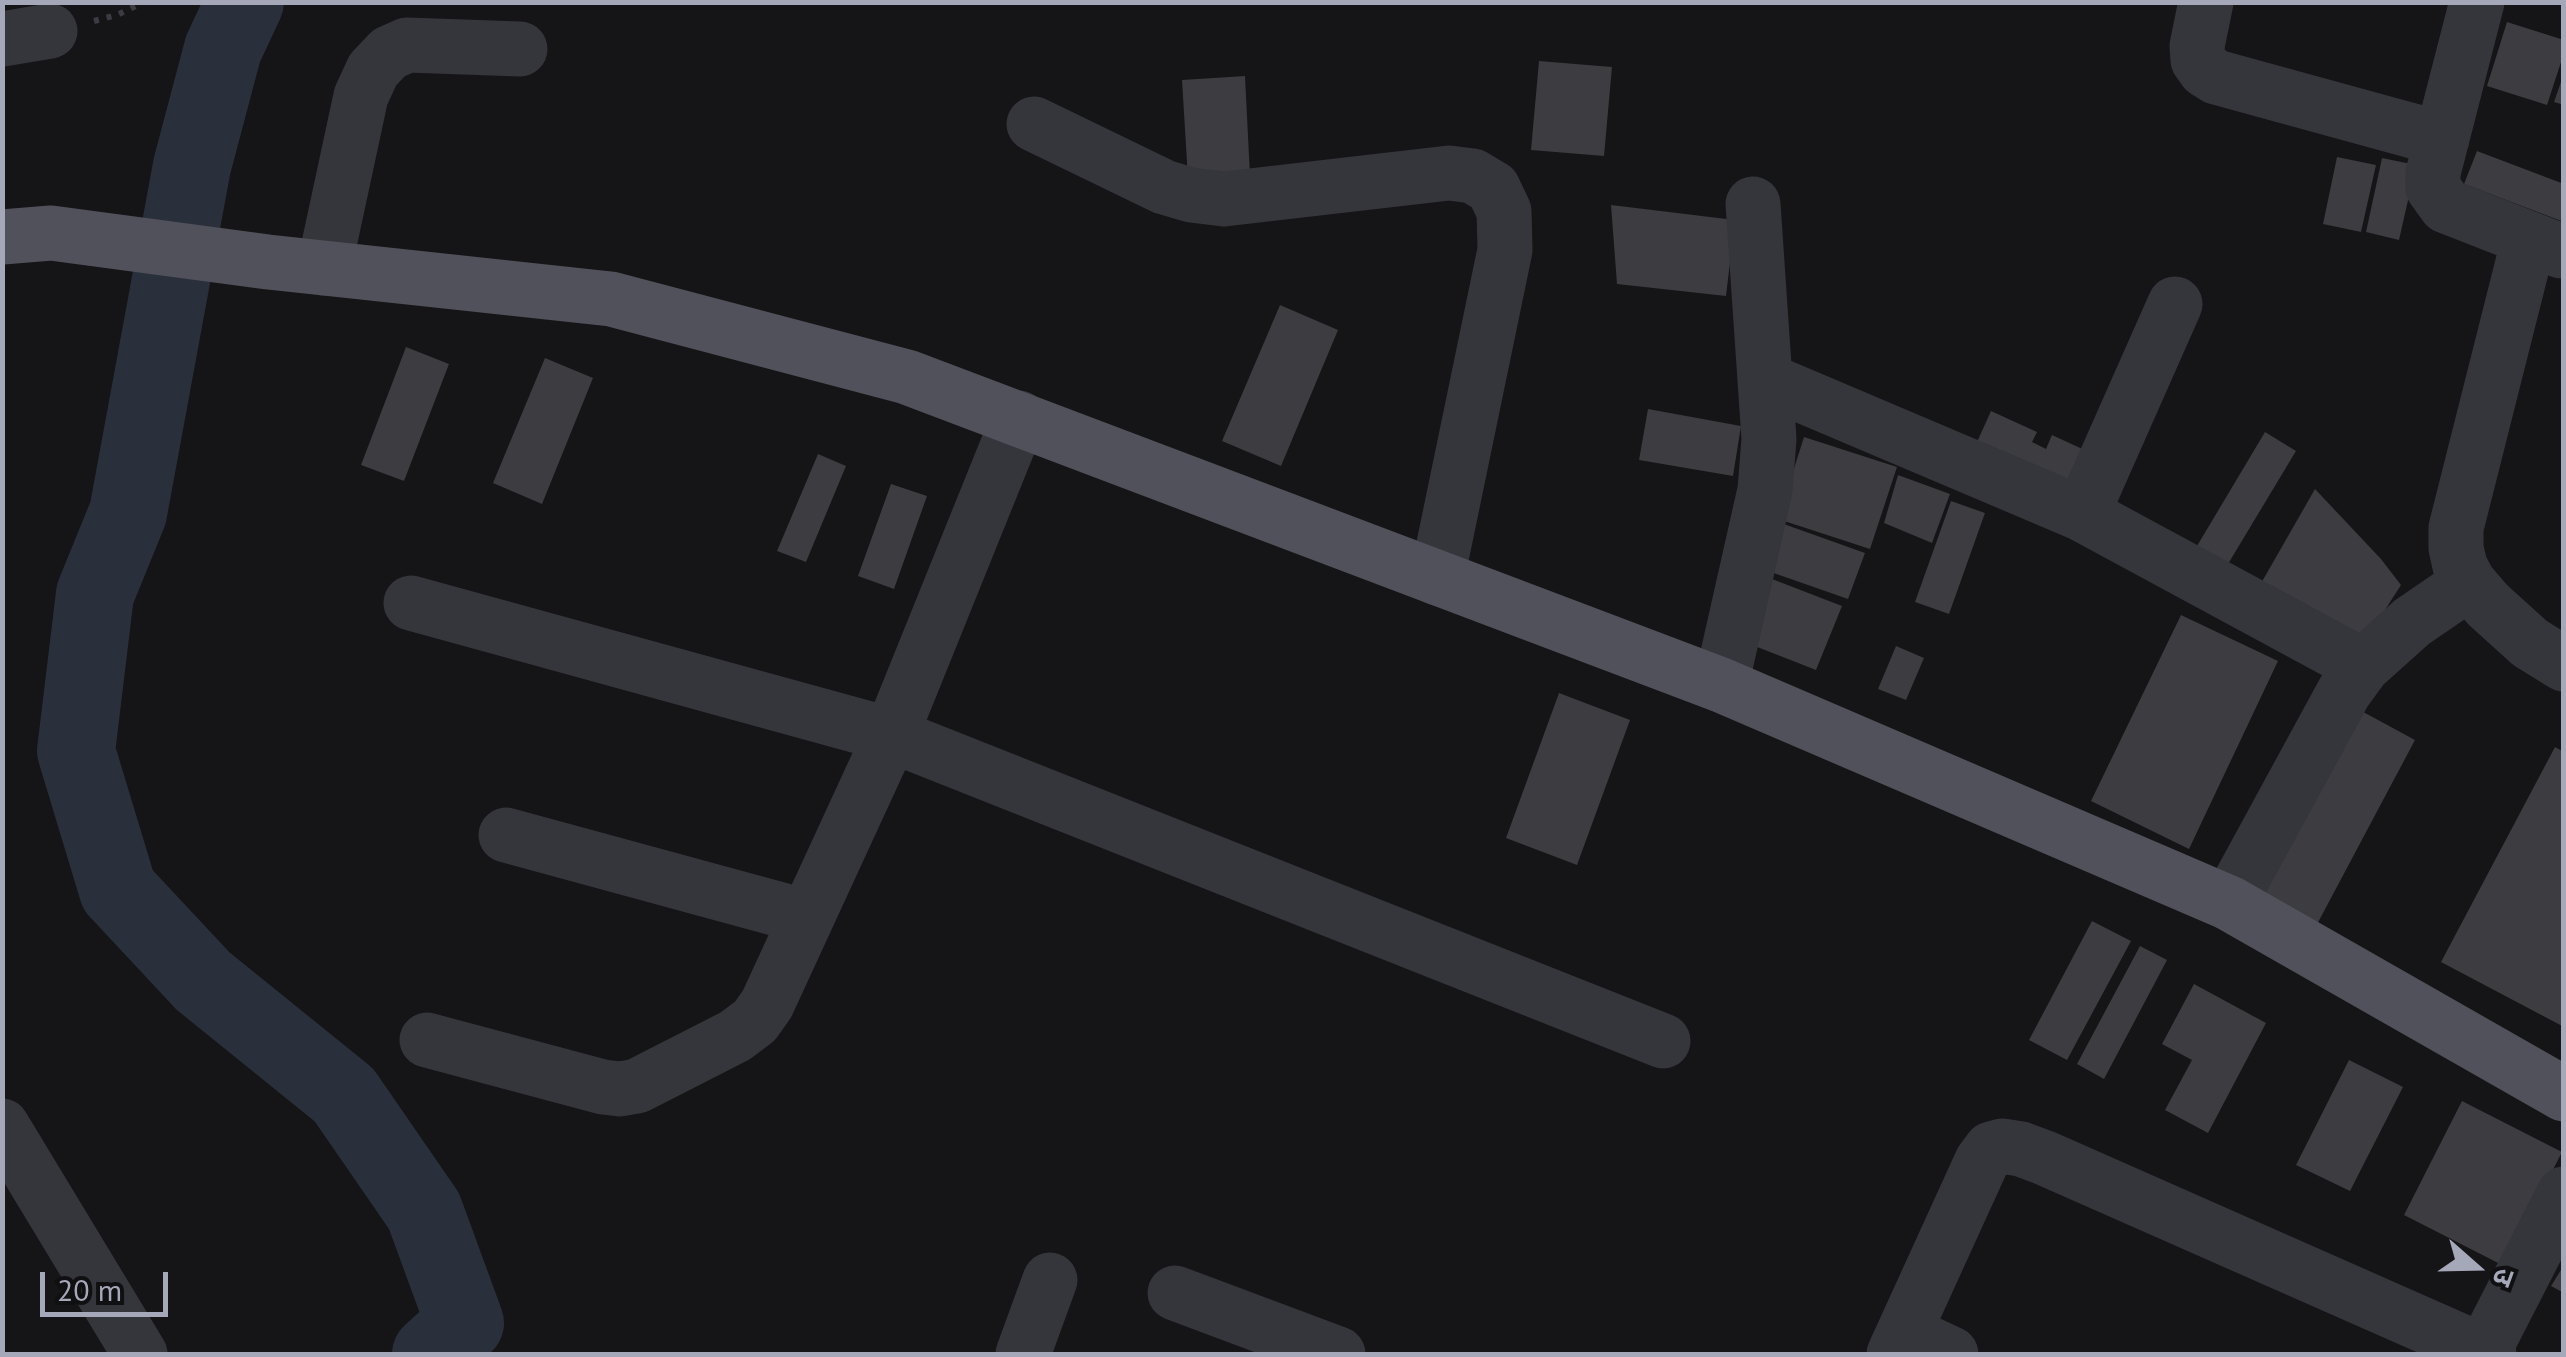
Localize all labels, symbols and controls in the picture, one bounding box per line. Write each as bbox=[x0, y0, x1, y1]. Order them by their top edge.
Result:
north arrow bbox=[2426, 1217, 2526, 1317]
scale bar bbox=[45, 1252, 172, 1314]
text: उ bbox=[2484, 1263, 2525, 1291]
text: 20 m bbox=[57, 1270, 122, 1309]

